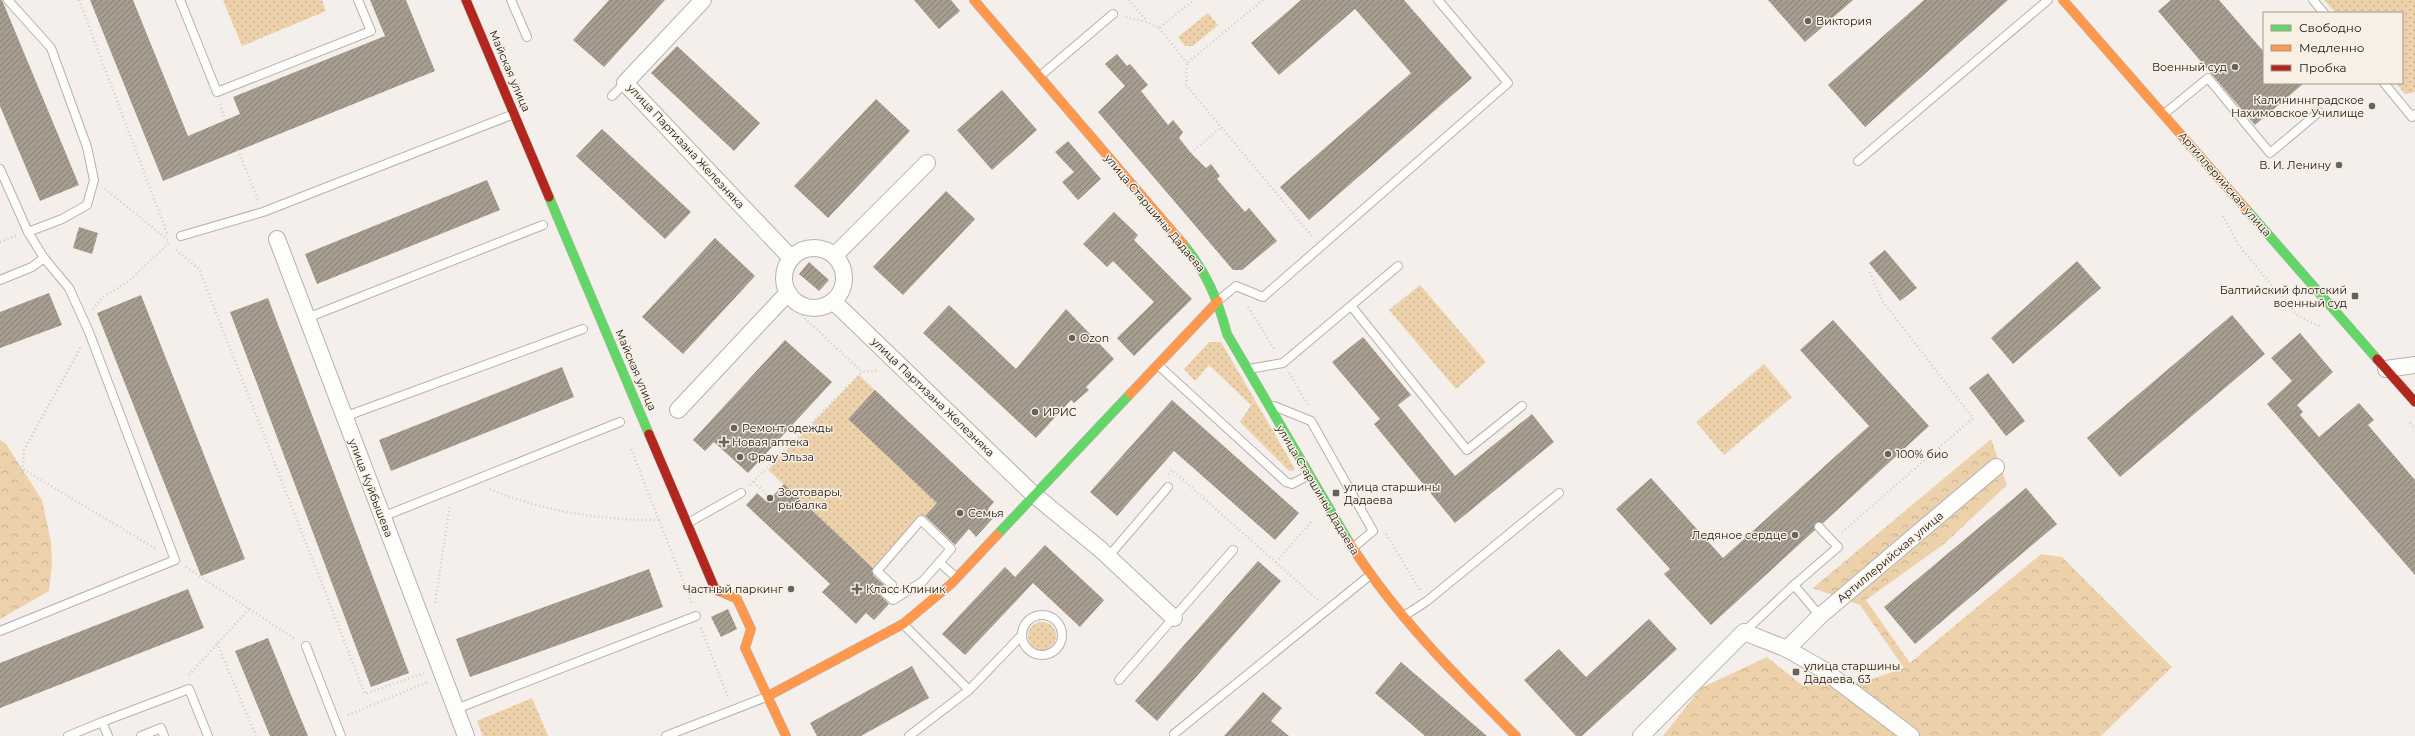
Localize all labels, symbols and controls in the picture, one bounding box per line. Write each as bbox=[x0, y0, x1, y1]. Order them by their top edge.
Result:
legend bbox=[2263, 12, 2403, 84]
place label: Виктория bbox=[1816, 14, 1872, 28]
marker: Виктория bbox=[1803, 16, 1813, 26]
text: Свободно bbox=[2299, 20, 2362, 35]
street label: Майская улица bbox=[486, 28, 534, 114]
text: Медленно bbox=[2299, 40, 2365, 55]
place label: Военный суд bbox=[2152, 60, 2227, 74]
text: Пробка bbox=[2299, 60, 2347, 75]
marker: Военный суд bbox=[2230, 62, 2240, 72]
street label: улица Партизана Железняка bbox=[624, 80, 748, 211]
place label: Калининнградское Нахимовское Училище bbox=[2231, 93, 2364, 120]
marker: Калининнградское Нахимовское Училище bbox=[2367, 101, 2377, 111]
street label: Артиллерийская улица bbox=[2176, 129, 2274, 239]
street label: улица Старшины Дадаева bbox=[1101, 150, 1208, 275]
place label: В. И. Ленину bbox=[2259, 158, 2332, 172]
marker: В. И. Ленину bbox=[2334, 160, 2344, 170]
place label: Балтийский флотский военный суд bbox=[2220, 283, 2347, 310]
marker: Балтийский флотский военный суд bbox=[2350, 291, 2360, 301]
street label: Майская улица bbox=[612, 327, 660, 413]
place label: Ozon bbox=[1080, 331, 1109, 345]
marker: Ozon bbox=[1067, 333, 1077, 343]
street label: улица Партизана Железняка bbox=[868, 334, 997, 460]
place label: ИРИС bbox=[1043, 405, 1077, 419]
marker: ИРИС bbox=[1030, 407, 1040, 417]
place label: Ремонт одежды bbox=[742, 421, 833, 435]
street label: улица Старшины Дадаева bbox=[1273, 421, 1362, 558]
marker: Ремонт одежды bbox=[729, 423, 739, 433]
place label: Новая аптека bbox=[732, 435, 809, 449]
street label: улица Куйбышева bbox=[345, 436, 396, 539]
marker: Новая аптека bbox=[719, 437, 729, 447]
place label: 100% био bbox=[1896, 447, 1948, 461]
marker: 100% био bbox=[1883, 449, 1893, 459]
place label: Фрау Эльза bbox=[748, 450, 814, 464]
marker: Фрау Эльза bbox=[735, 452, 745, 462]
place label: улица старшины Дадаева bbox=[1343, 480, 1440, 507]
place label: Зоотовары, рыбалка bbox=[778, 485, 842, 512]
marker: улица старшины Дадаева bbox=[1331, 488, 1341, 498]
marker: Зоотовары, рыбалка bbox=[765, 493, 775, 503]
place label: Семья bbox=[968, 506, 1004, 520]
marker: Семья bbox=[955, 508, 965, 518]
street label: Артиллерийская улица bbox=[1834, 508, 1946, 606]
place label: Ледяное сердце bbox=[1692, 528, 1787, 542]
marker: Ледяное сердце bbox=[1790, 530, 1800, 540]
place label: Частный паркинг bbox=[683, 582, 784, 596]
place label: Класс Клиник bbox=[866, 582, 946, 596]
marker: Класс Клиник bbox=[851, 583, 863, 595]
marker: Частный паркинг bbox=[786, 584, 796, 594]
place label: улица старшины Дадаева, 63 bbox=[1803, 659, 1900, 686]
marker: улица старшины Дадаева, 63 bbox=[1791, 667, 1801, 677]

